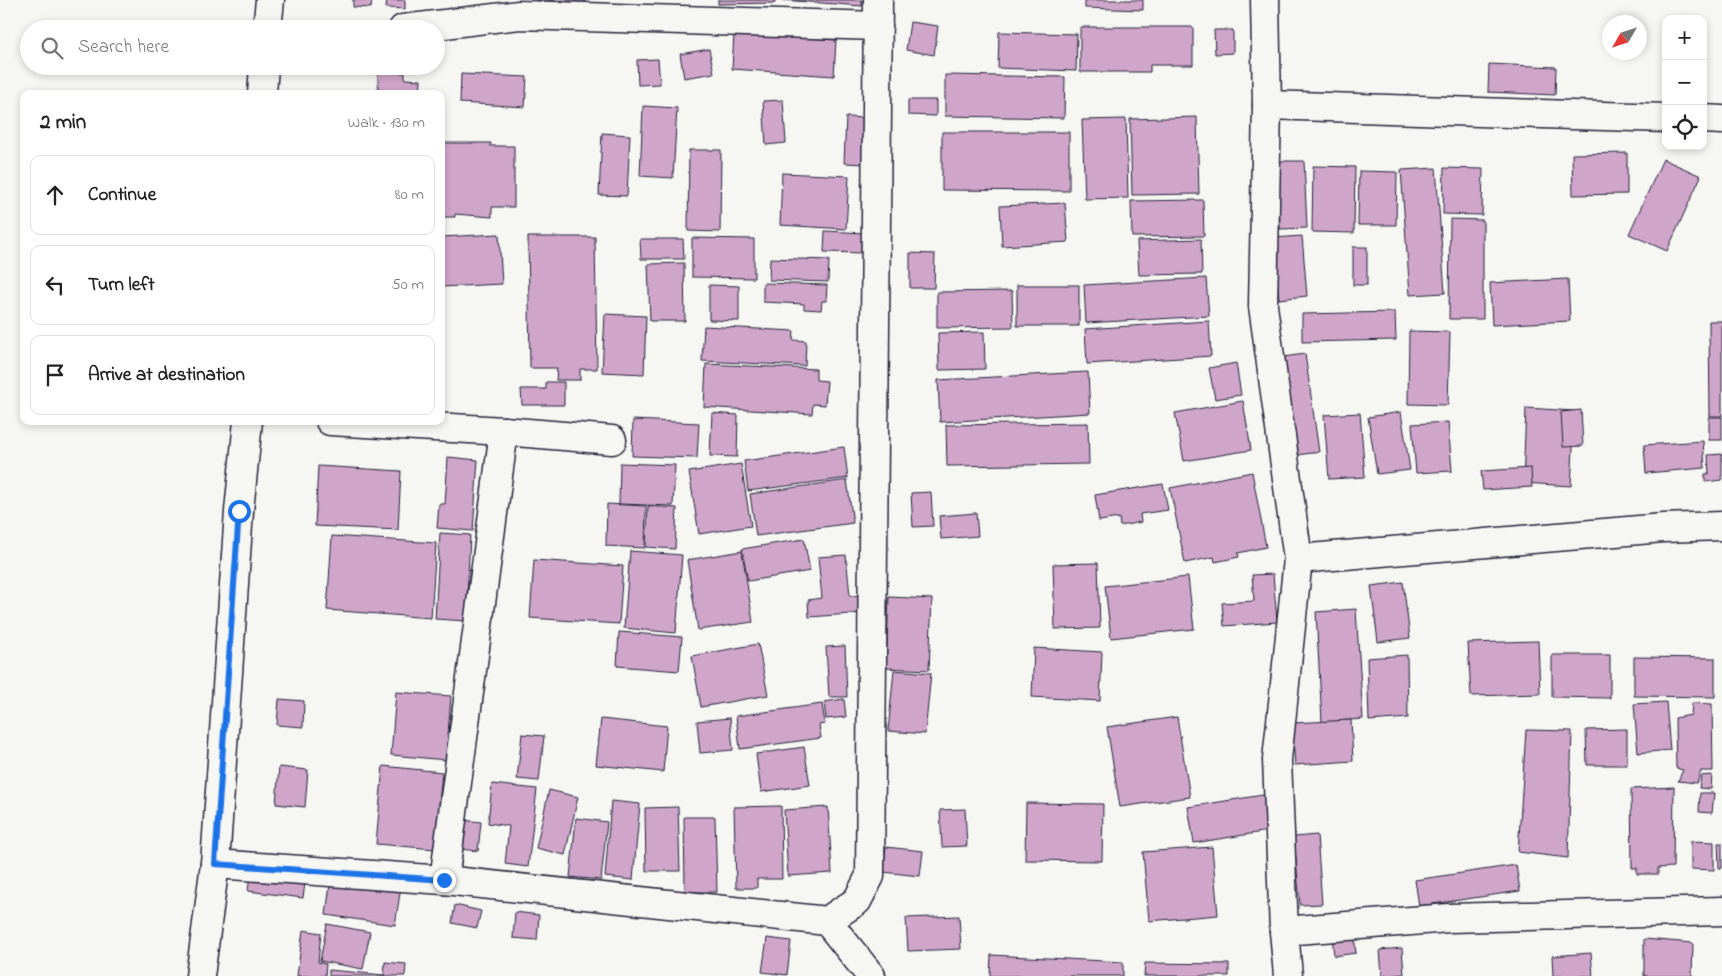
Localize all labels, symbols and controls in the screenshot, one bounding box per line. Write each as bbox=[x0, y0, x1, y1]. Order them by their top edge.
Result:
north arrow bbox=[1602, 15, 1647, 60]
map controls bbox=[1662, 15, 1707, 150]
button: + bbox=[1662, 15, 1707, 60]
search box bbox=[20, 20, 445, 75]
icon: search bbox=[38, 34, 66, 62]
text: Search here bbox=[78, 34, 169, 61]
button: − bbox=[1662, 60, 1707, 105]
button: locate bbox=[1662, 105, 1707, 150]
text: 2 min bbox=[40, 108, 86, 138]
text: Walk · 130 m bbox=[348, 111, 425, 135]
icon: ahead bbox=[41, 181, 69, 209]
text: Continue bbox=[88, 182, 156, 209]
text: 80 m bbox=[395, 183, 424, 207]
icon: left bbox=[41, 271, 69, 299]
text: Turn left bbox=[88, 272, 155, 299]
text: 50 m bbox=[392, 273, 424, 297]
icon: arrive bbox=[41, 361, 69, 389]
text: Arrive at destination bbox=[88, 362, 245, 389]
route start bbox=[228, 500, 251, 523]
route end bbox=[433, 869, 456, 892]

